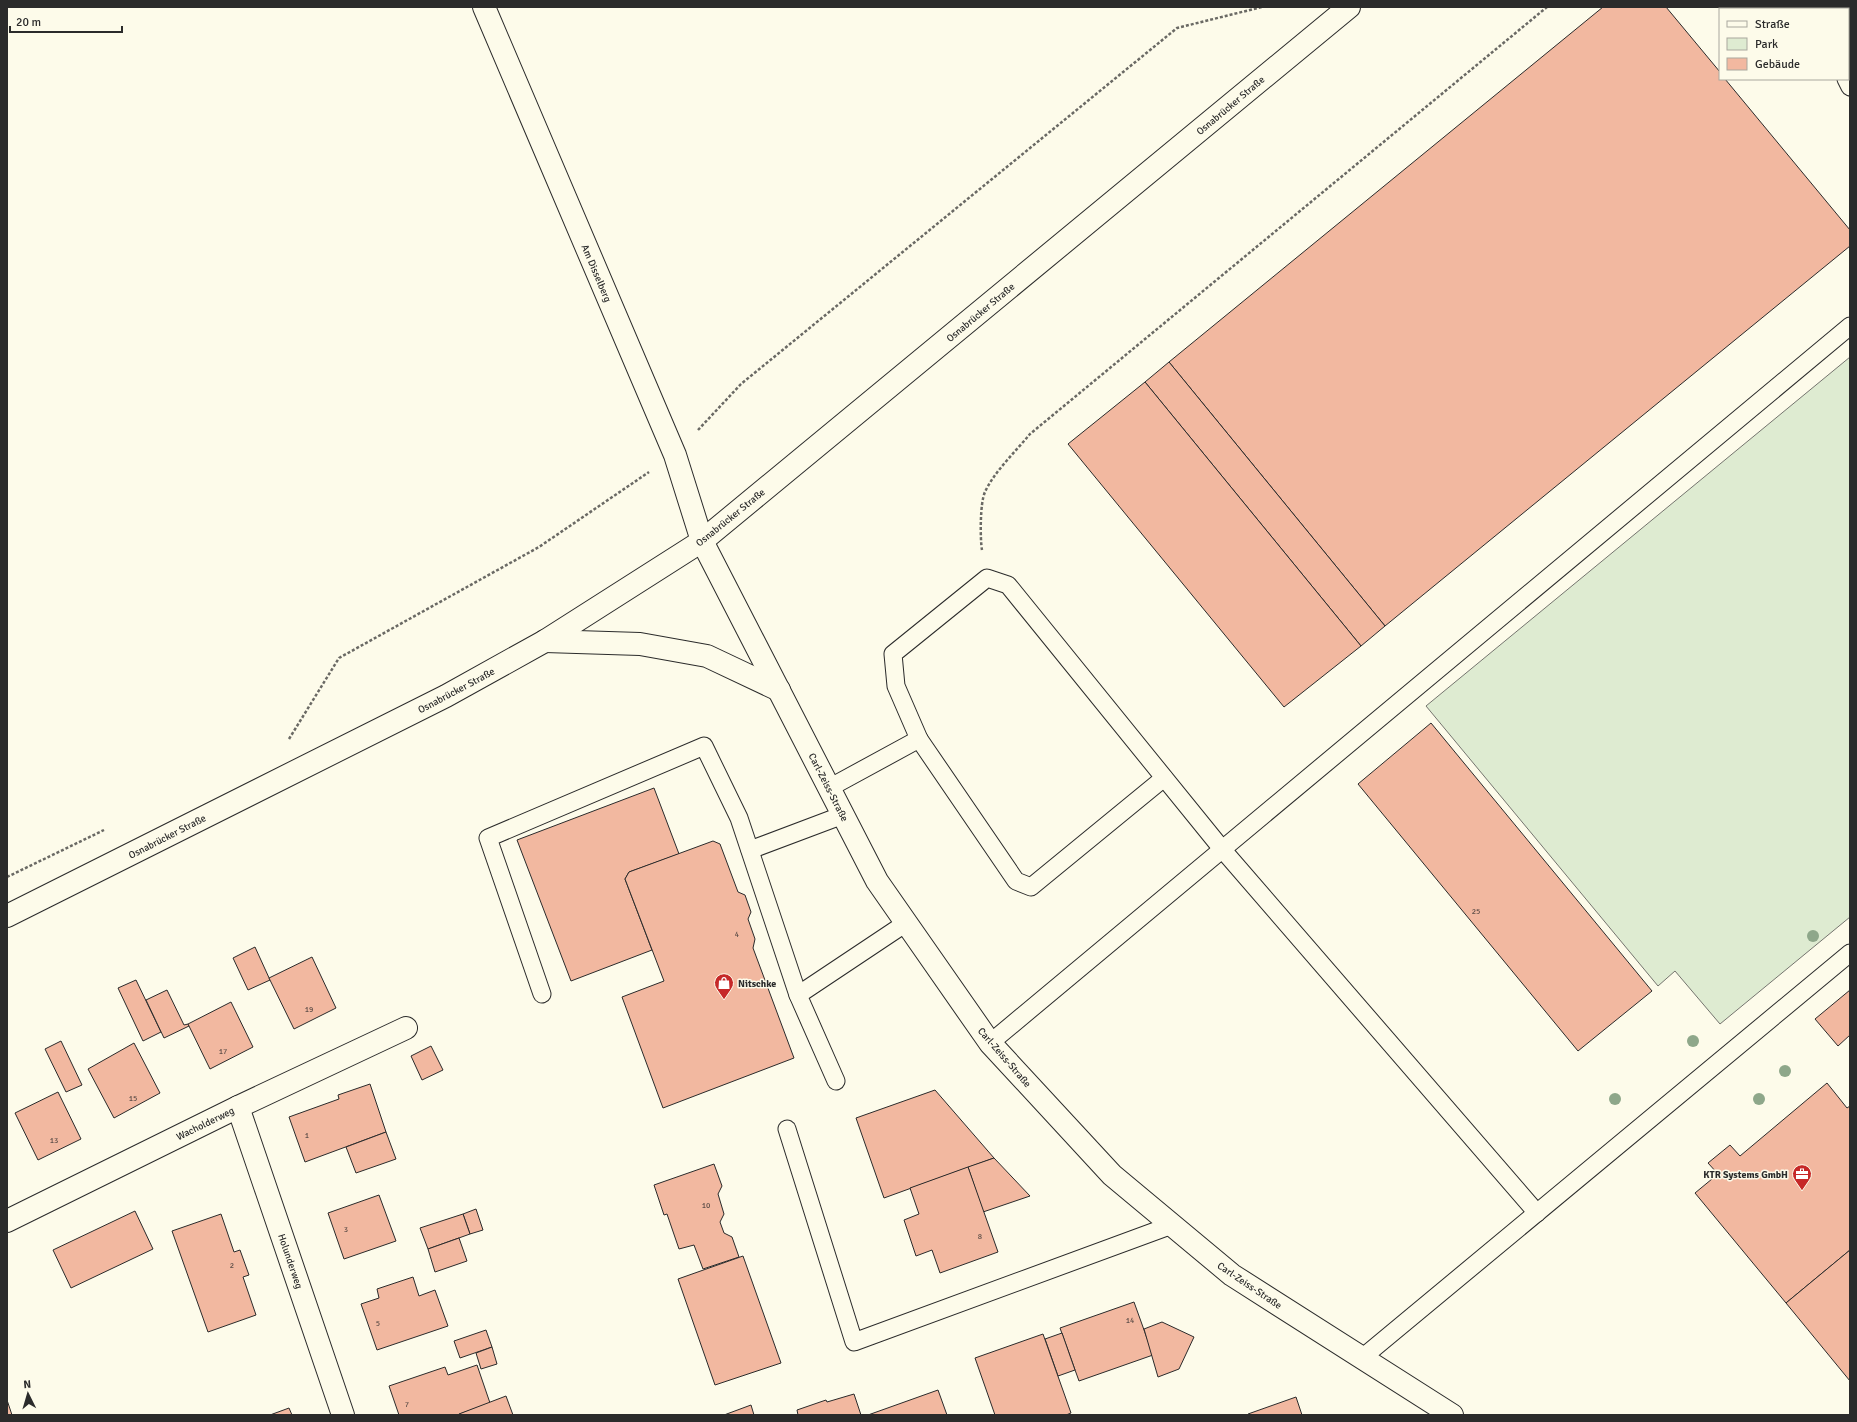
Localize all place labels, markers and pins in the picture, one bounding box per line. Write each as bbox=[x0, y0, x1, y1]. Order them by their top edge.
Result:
shop icon: Nitschke bbox=[713, 972, 735, 1000]
place label: Nitschke bbox=[738, 978, 776, 990]
office icon: KTR Systems GmbH bbox=[1791, 1163, 1813, 1191]
place label: KTR Systems GmbH bbox=[1703, 1169, 1788, 1181]

